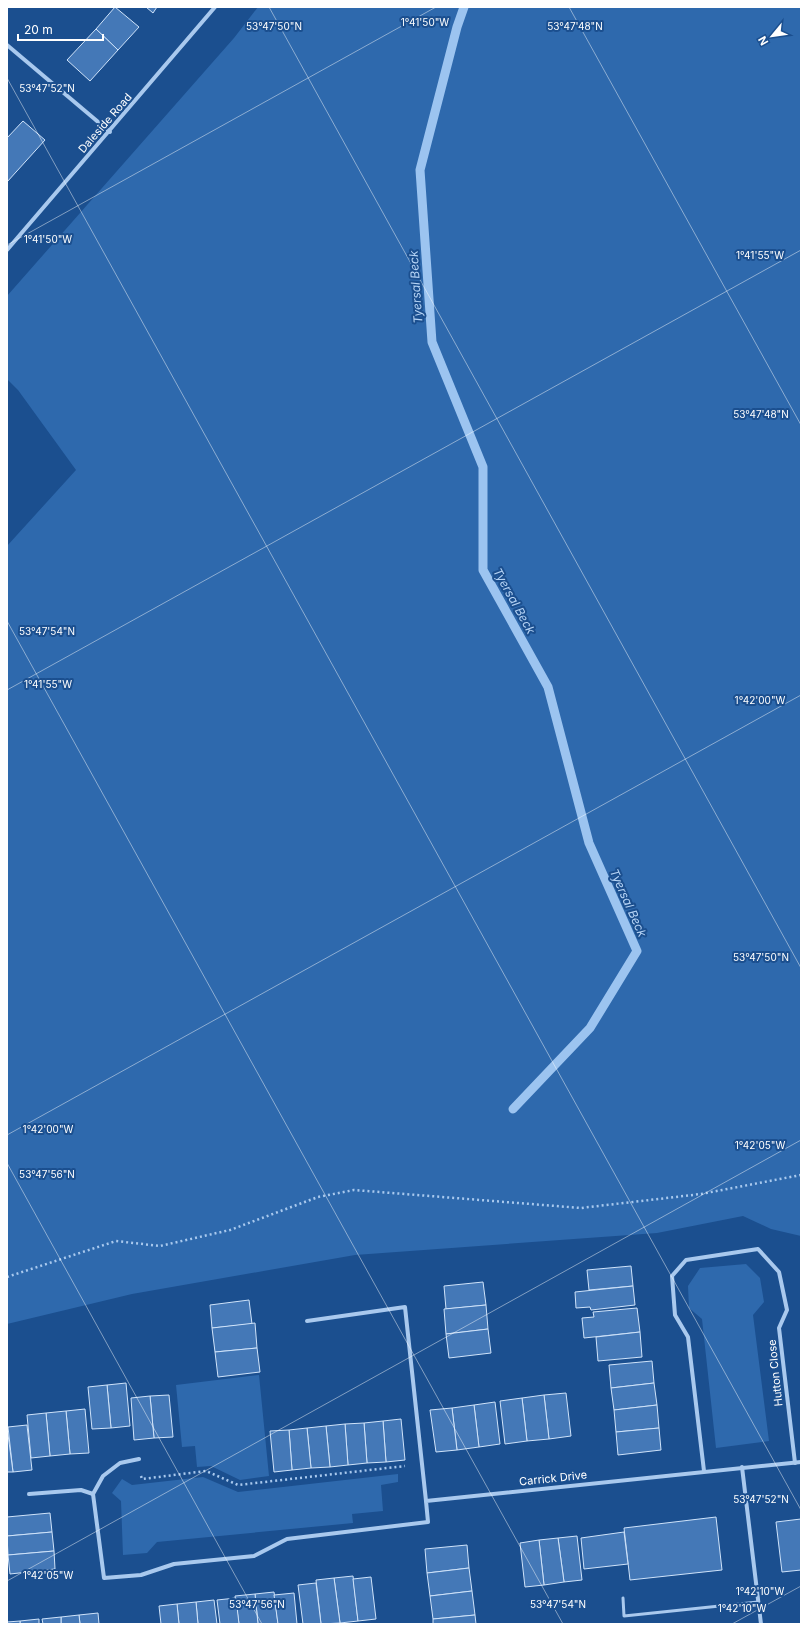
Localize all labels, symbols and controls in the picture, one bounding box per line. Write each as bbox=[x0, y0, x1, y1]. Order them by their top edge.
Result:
scale bar bbox=[18, 16, 103, 42]
text: 1°41'50"W bbox=[401, 16, 449, 28]
north arrow bbox=[752, 16, 792, 56]
text: 53°47'50"N bbox=[246, 20, 302, 32]
text: 53°47'48"N bbox=[547, 20, 603, 32]
text: 20 m bbox=[24, 22, 53, 37]
text: N bbox=[755, 34, 771, 48]
text: 53°47'52"N bbox=[19, 82, 75, 94]
street label: Daleside Road bbox=[75, 90, 135, 156]
text: 1°41'50"W bbox=[24, 233, 72, 245]
text: 1°41'55"W bbox=[736, 249, 784, 261]
water label: Tyersal Beck bbox=[405, 250, 426, 324]
text: 53°47'48"N bbox=[733, 408, 789, 420]
water label: Tyersal Beck bbox=[490, 565, 539, 637]
text: 53°47'54"N bbox=[19, 625, 75, 637]
text: 1°41'55"W bbox=[24, 678, 72, 690]
text: 1°42'00"W bbox=[735, 694, 786, 706]
water label: Tyersal Beck bbox=[607, 866, 650, 940]
text: 53°47'50"N bbox=[733, 951, 789, 963]
text: 1°42'00"W bbox=[23, 1123, 74, 1135]
text: 1°42'05"W bbox=[735, 1139, 785, 1151]
text: 53°47'56"N bbox=[19, 1168, 75, 1180]
street label: Hutton Close bbox=[765, 1339, 785, 1407]
street label: Carrick Drive bbox=[518, 1467, 588, 1489]
text: 53°47'52"N bbox=[733, 1493, 789, 1505]
text: 1°42'05"W bbox=[23, 1569, 73, 1581]
text: 1°42'10"W bbox=[736, 1585, 784, 1597]
text: 53°47'56"N bbox=[229, 1598, 285, 1610]
text: 53°47'54"N bbox=[530, 1598, 586, 1610]
text: 1°42'10"W bbox=[718, 1602, 766, 1614]

